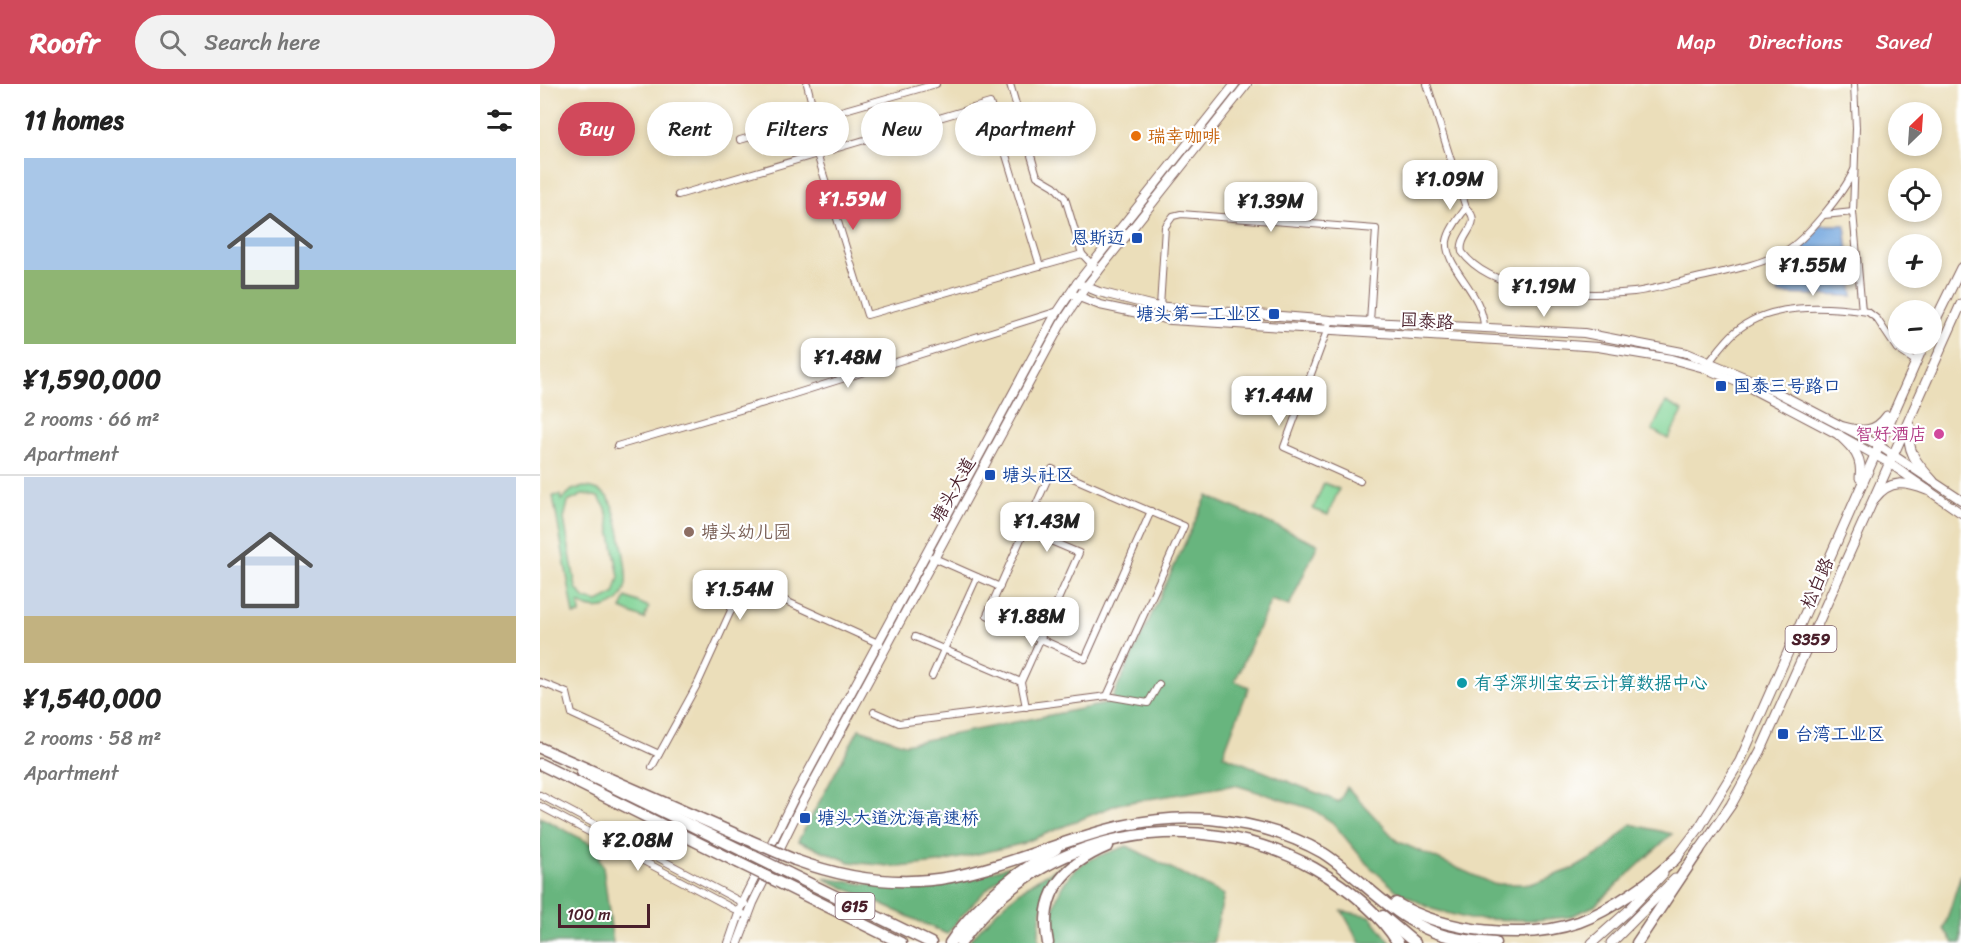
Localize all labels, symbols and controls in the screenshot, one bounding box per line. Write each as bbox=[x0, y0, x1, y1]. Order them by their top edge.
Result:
search box bbox=[135, 15, 555, 69]
text: Roofr bbox=[30, 18, 99, 67]
text: Search here bbox=[204, 23, 320, 62]
text: Map bbox=[1677, 23, 1715, 61]
text: Directions bbox=[1748, 23, 1843, 61]
text: Saved bbox=[1876, 23, 1931, 61]
icon: search bbox=[156, 26, 189, 59]
text: 11 homes bbox=[24, 97, 124, 143]
chip: Buy bbox=[558, 102, 635, 156]
chip: Rent bbox=[647, 102, 733, 156]
chip: Filters bbox=[745, 102, 849, 156]
chip: New bbox=[861, 102, 943, 156]
chip: Apartment bbox=[955, 102, 1096, 156]
north arrow bbox=[1888, 102, 1942, 156]
map controls bbox=[1888, 102, 1942, 354]
icon: filters bbox=[483, 104, 516, 137]
place label: 瑞幸咖啡 bbox=[1148, 120, 1220, 152]
marker: 瑞幸咖啡 bbox=[1129, 129, 1143, 143]
pin: ¥1.09M bbox=[1401, 160, 1499, 211]
text: ¥1.09M bbox=[1417, 162, 1483, 197]
button: locate bbox=[1888, 168, 1942, 222]
pin: ¥1.59M bbox=[804, 180, 902, 231]
text: ¥1.59M bbox=[820, 182, 886, 217]
pin: ¥1.39M bbox=[1222, 182, 1320, 233]
text: ¥1.39M bbox=[1238, 184, 1304, 219]
icon: home bbox=[216, 197, 324, 305]
place label: 恩斯迈 bbox=[1071, 222, 1125, 254]
marker: 恩斯迈 bbox=[1130, 231, 1144, 245]
button: + bbox=[1888, 234, 1942, 288]
pin: ¥1.55M bbox=[1764, 246, 1862, 297]
text: ¥1.55M bbox=[1780, 248, 1846, 283]
pin: ¥1.19M bbox=[1495, 267, 1593, 318]
text: ¥1.19M bbox=[1513, 269, 1575, 304]
place label: 塘头第一工业区 bbox=[1136, 298, 1262, 330]
button: − bbox=[1888, 300, 1942, 354]
street label: 国泰路 bbox=[1399, 304, 1455, 338]
marker: 塘头第一工业区 bbox=[1267, 307, 1281, 321]
pin: ¥1.48M bbox=[799, 338, 897, 389]
text: ¥1.48M bbox=[815, 340, 881, 375]
text: ¥1,590,000 bbox=[24, 356, 161, 402]
place label: 国泰三号路口 bbox=[1733, 370, 1841, 402]
pin: ¥1.44M bbox=[1230, 376, 1328, 427]
text: ¥1.44M bbox=[1245, 378, 1313, 413]
marker: 国泰三号路口 bbox=[1714, 379, 1728, 393]
text: 2 rooms · 66 m² bbox=[24, 402, 160, 437]
place label: 智好酒店 bbox=[1855, 418, 1927, 450]
marker: 智好酒店 bbox=[1932, 427, 1946, 441]
text: Apartment bbox=[24, 437, 118, 472]
street label: 塘头大道 bbox=[922, 451, 984, 529]
place label: 塘头社区 bbox=[1002, 459, 1074, 491]
marker: 塘头社区 bbox=[983, 468, 997, 482]
pin: ¥1.43M bbox=[998, 502, 1096, 553]
text: ¥1.43M bbox=[1014, 504, 1080, 539]
icon: home bbox=[216, 516, 324, 624]
place label: 塘头幼儿园 bbox=[701, 516, 791, 548]
marker: 塘头幼儿园 bbox=[682, 525, 696, 539]
street label: 松白路 bbox=[1791, 552, 1843, 614]
pin: ¥1.54M bbox=[691, 570, 789, 621]
text: ¥1.54M bbox=[707, 572, 773, 607]
pin: ¥1.88M bbox=[983, 597, 1081, 648]
text: ¥1.88M bbox=[999, 599, 1065, 634]
road number: S359 bbox=[1786, 626, 1836, 652]
place label: 有孚深圳宝安云计算数据中心 bbox=[1474, 667, 1708, 699]
text: ¥1,540,000 bbox=[24, 675, 161, 721]
marker: 有孚深圳宝安云计算数据中心 bbox=[1455, 676, 1469, 690]
place label: 台湾工业区 bbox=[1795, 718, 1885, 750]
text: 2 rooms · 58 m² bbox=[24, 721, 161, 756]
marker: 台湾工业区 bbox=[1776, 727, 1790, 741]
text: Apartment bbox=[24, 756, 118, 791]
place label: 塘头大道沈海高速桥 bbox=[817, 802, 979, 834]
marker: 塘头大道沈海高速桥 bbox=[798, 811, 812, 825]
pin: ¥2.08M bbox=[589, 821, 687, 872]
text: ¥2.08M bbox=[603, 823, 673, 858]
road number: G15 bbox=[836, 893, 874, 919]
text: 100 m bbox=[567, 900, 611, 929]
scale bar bbox=[558, 901, 650, 928]

